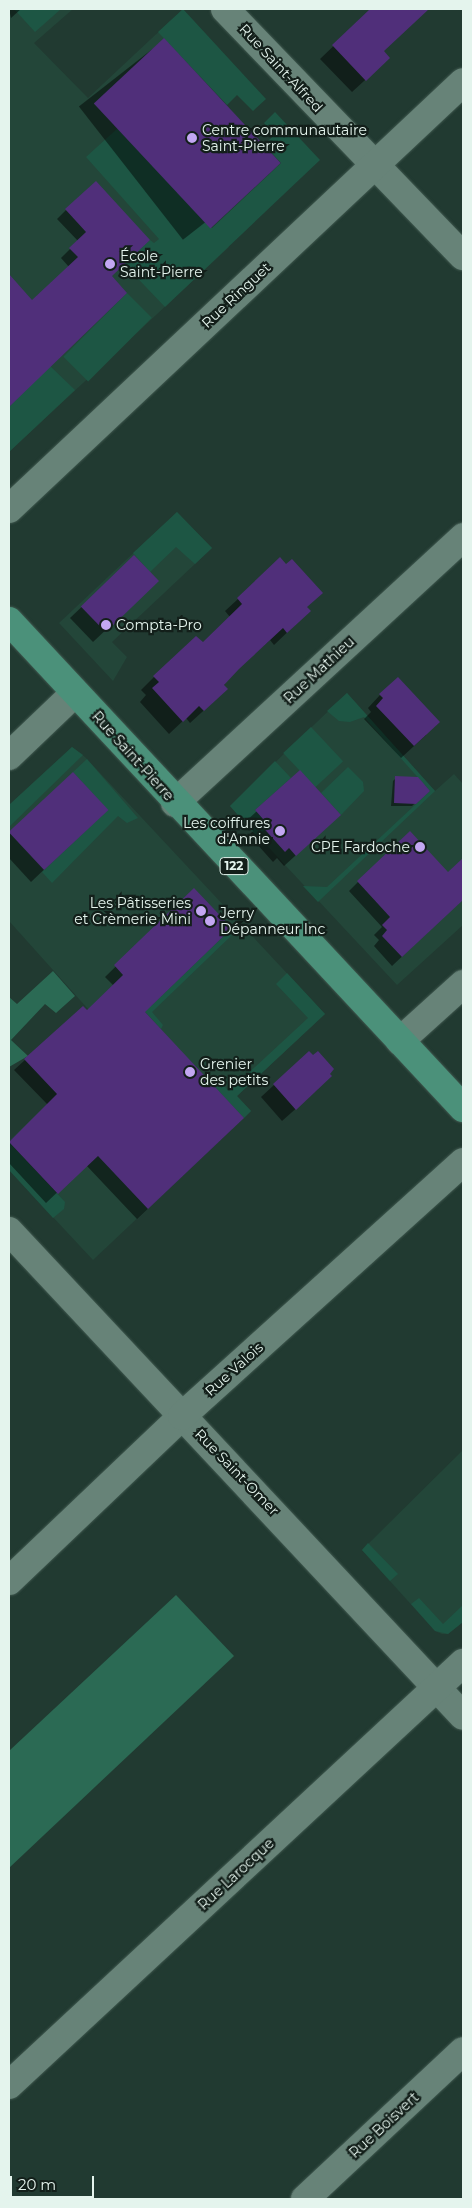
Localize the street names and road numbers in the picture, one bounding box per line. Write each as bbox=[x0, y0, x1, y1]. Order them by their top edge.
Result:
street label: Rue Saint-Alfred bbox=[236, 20, 326, 116]
street label: Rue Ringuet bbox=[198, 259, 274, 331]
street label: Rue Mathieu bbox=[280, 633, 358, 707]
street label: Rue Saint-Pierre bbox=[89, 708, 177, 804]
road number: 122 bbox=[219, 856, 249, 876]
street label: Rue Valois bbox=[202, 1339, 266, 1399]
street label: Rue Saint-Omer bbox=[192, 1425, 282, 1519]
street label: Rue Larocque bbox=[195, 1835, 277, 1913]
street label: Rue Boisvert bbox=[346, 2089, 422, 2161]

